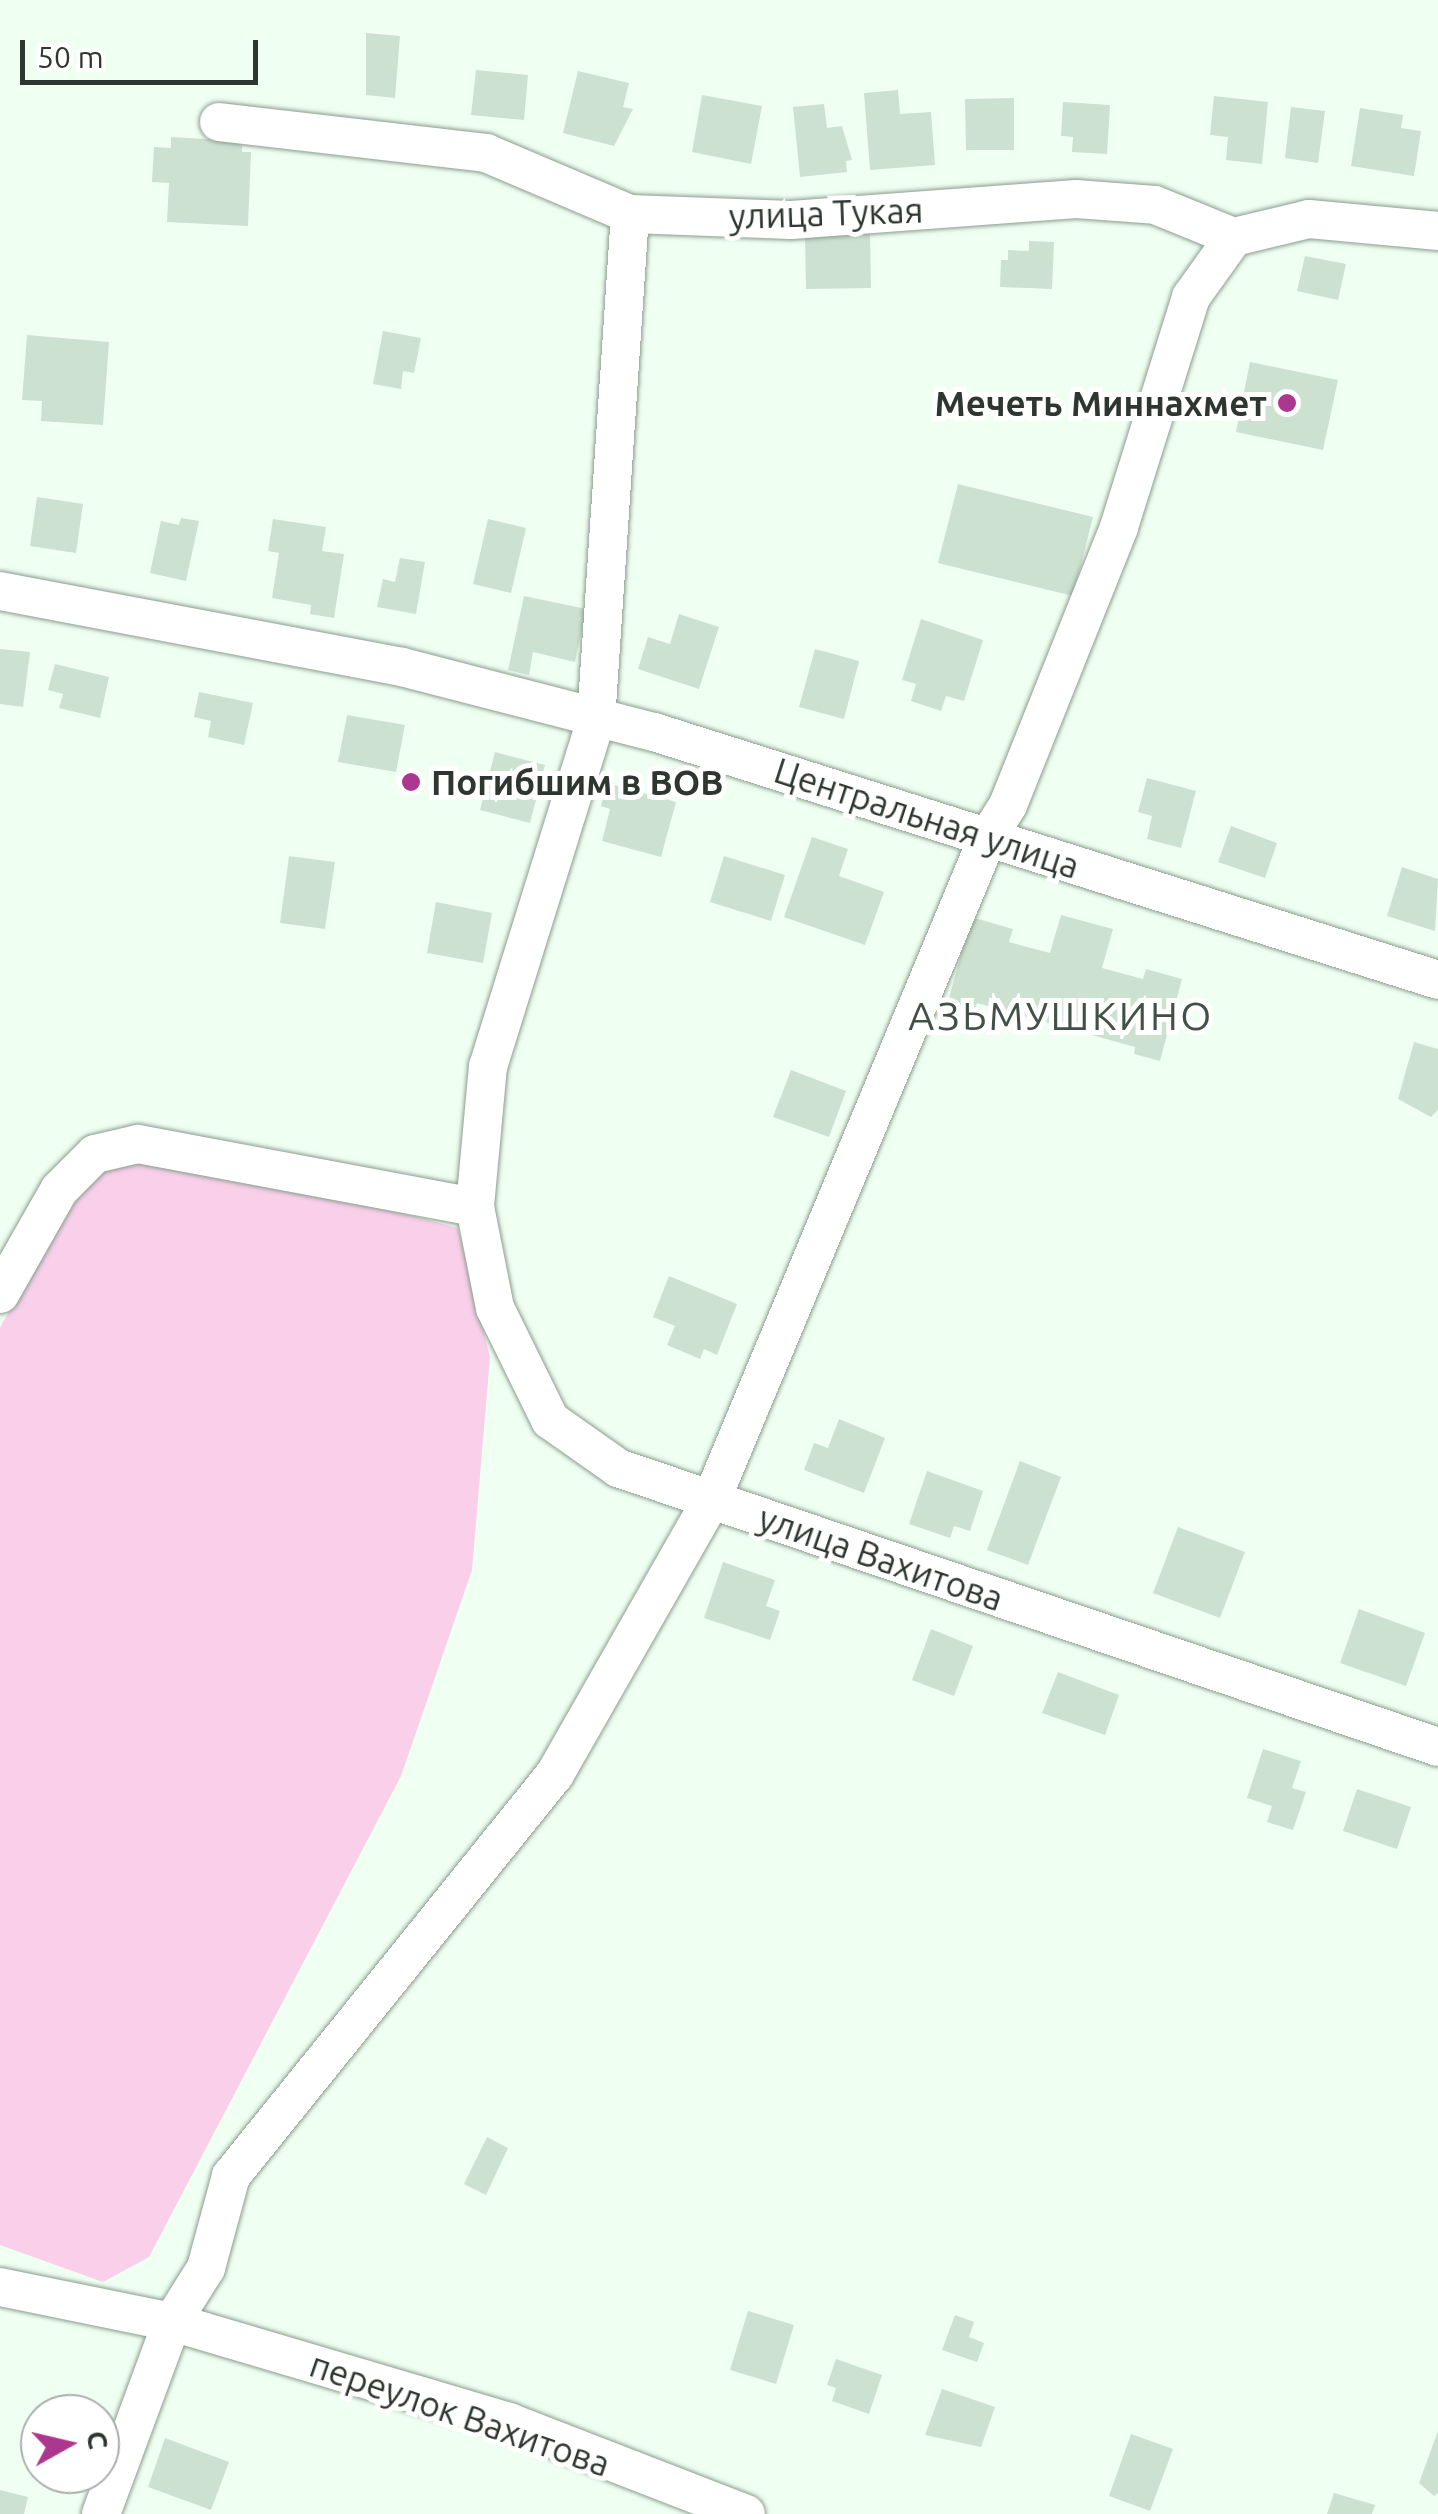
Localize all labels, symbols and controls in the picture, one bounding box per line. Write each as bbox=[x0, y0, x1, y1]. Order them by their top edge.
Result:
scale bar bbox=[25, 20, 262, 82]
text: 50 m bbox=[37, 40, 104, 74]
street label: улица Тукая bbox=[728, 189, 924, 237]
place label: Мечеть Миннахмет bbox=[935, 382, 1267, 424]
marker: Мечеть Миннахмет bbox=[1276, 392, 1298, 414]
street label: Центральная улица bbox=[769, 749, 1085, 887]
place label: Погибшим в ВОВ bbox=[431, 761, 724, 803]
marker: Погибшим в ВОВ bbox=[400, 771, 422, 793]
district label: АЗЬМУШКИНО bbox=[908, 992, 1214, 1040]
street label: улица Вахитова bbox=[753, 1497, 1009, 1619]
street label: переулок Вахитова bbox=[305, 2343, 615, 2485]
north arrow bbox=[20, 2394, 120, 2494]
text: С bbox=[82, 2429, 115, 2451]

